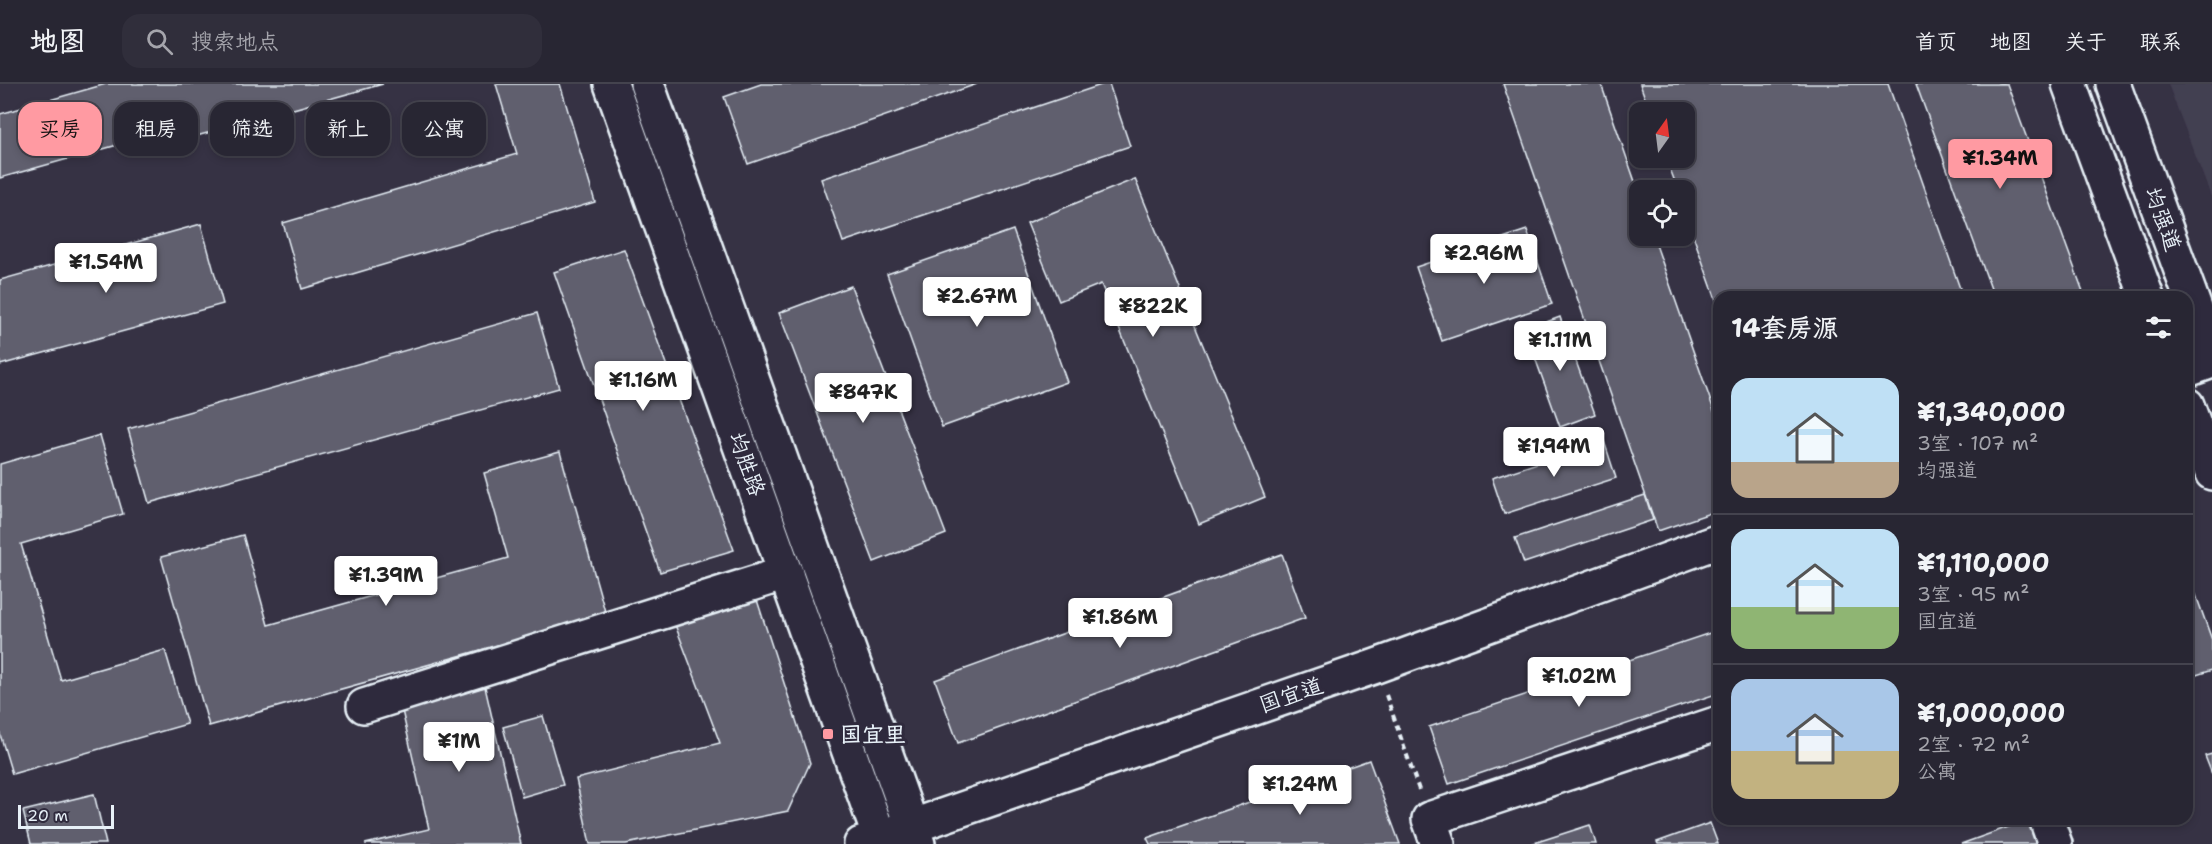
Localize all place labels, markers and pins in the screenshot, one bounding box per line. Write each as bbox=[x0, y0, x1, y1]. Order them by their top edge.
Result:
pin: ¥1.34M bbox=[1951, 139, 2049, 190]
pin: ¥2.96M bbox=[1435, 234, 1533, 285]
pin: ¥1.54M bbox=[57, 243, 155, 294]
pin: ¥2.67M bbox=[928, 277, 1026, 328]
pin: ¥822K bbox=[1111, 287, 1195, 338]
pin: ¥1.11M bbox=[1511, 321, 1609, 372]
pin: ¥1.16M bbox=[594, 361, 692, 412]
pin: ¥847K bbox=[821, 373, 905, 424]
pin: ¥1.94M bbox=[1505, 427, 1603, 478]
pin: ¥1.39M bbox=[337, 556, 435, 607]
pin: ¥1.86M bbox=[1071, 598, 1169, 649]
pin: ¥1.02M bbox=[1530, 657, 1628, 708]
place label: 国宜里 bbox=[840, 720, 906, 749]
pin: ¥1M bbox=[430, 722, 488, 773]
marker: 国宜里 bbox=[821, 727, 835, 741]
pin: ¥1.24M bbox=[1251, 765, 1349, 816]

